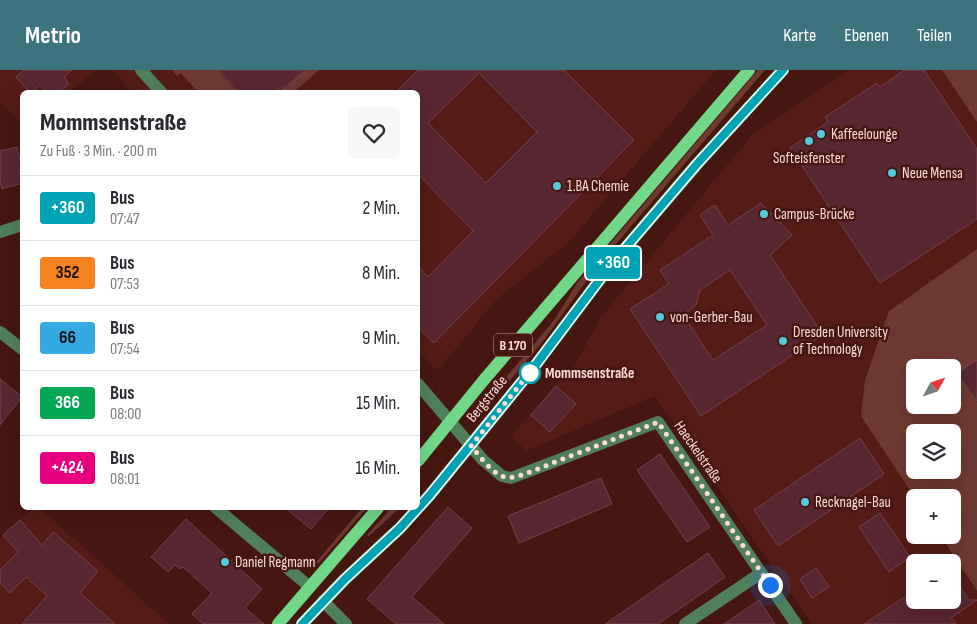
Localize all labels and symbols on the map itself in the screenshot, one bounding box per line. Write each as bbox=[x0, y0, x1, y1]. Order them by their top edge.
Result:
place label: Kaffeelounge bbox=[831, 125, 897, 144]
marker: Kaffeelounge bbox=[815, 128, 827, 140]
marker: Softeisfenster bbox=[803, 135, 815, 147]
place label: Softeisfenster bbox=[773, 149, 846, 168]
place label: Neue Mensa bbox=[902, 164, 963, 183]
marker: Neue Mensa bbox=[886, 167, 898, 179]
place label: 1.BA Chemie bbox=[567, 177, 629, 196]
marker: 1.BA Chemie bbox=[551, 180, 563, 192]
place label: Campus-Brücke bbox=[774, 205, 855, 224]
marker: Campus-Brücke bbox=[758, 208, 770, 220]
line badge: +360 bbox=[578, 247, 648, 279]
place label: von-Gerber-Bau bbox=[670, 308, 752, 327]
marker: von-Gerber-Bau bbox=[654, 311, 666, 323]
place label: Dresden University of Technology bbox=[793, 323, 888, 359]
road number: B 170 bbox=[494, 334, 532, 356]
marker: Dresden University of Technology bbox=[777, 335, 789, 347]
north arrow bbox=[906, 359, 961, 414]
marker: Mommsenstraße bbox=[519, 362, 541, 384]
place label: Mommsenstraße bbox=[545, 364, 634, 383]
street label: Bergstraße bbox=[462, 372, 512, 426]
street label: Haeckelstraße bbox=[670, 417, 726, 487]
place label: Recknagel-Bau bbox=[815, 493, 891, 512]
marker: Recknagel-Bau bbox=[799, 496, 811, 508]
place label: Daniel Regmann bbox=[235, 553, 315, 572]
marker: Daniel Regmann bbox=[219, 556, 231, 568]
your location bbox=[758, 573, 783, 598]

